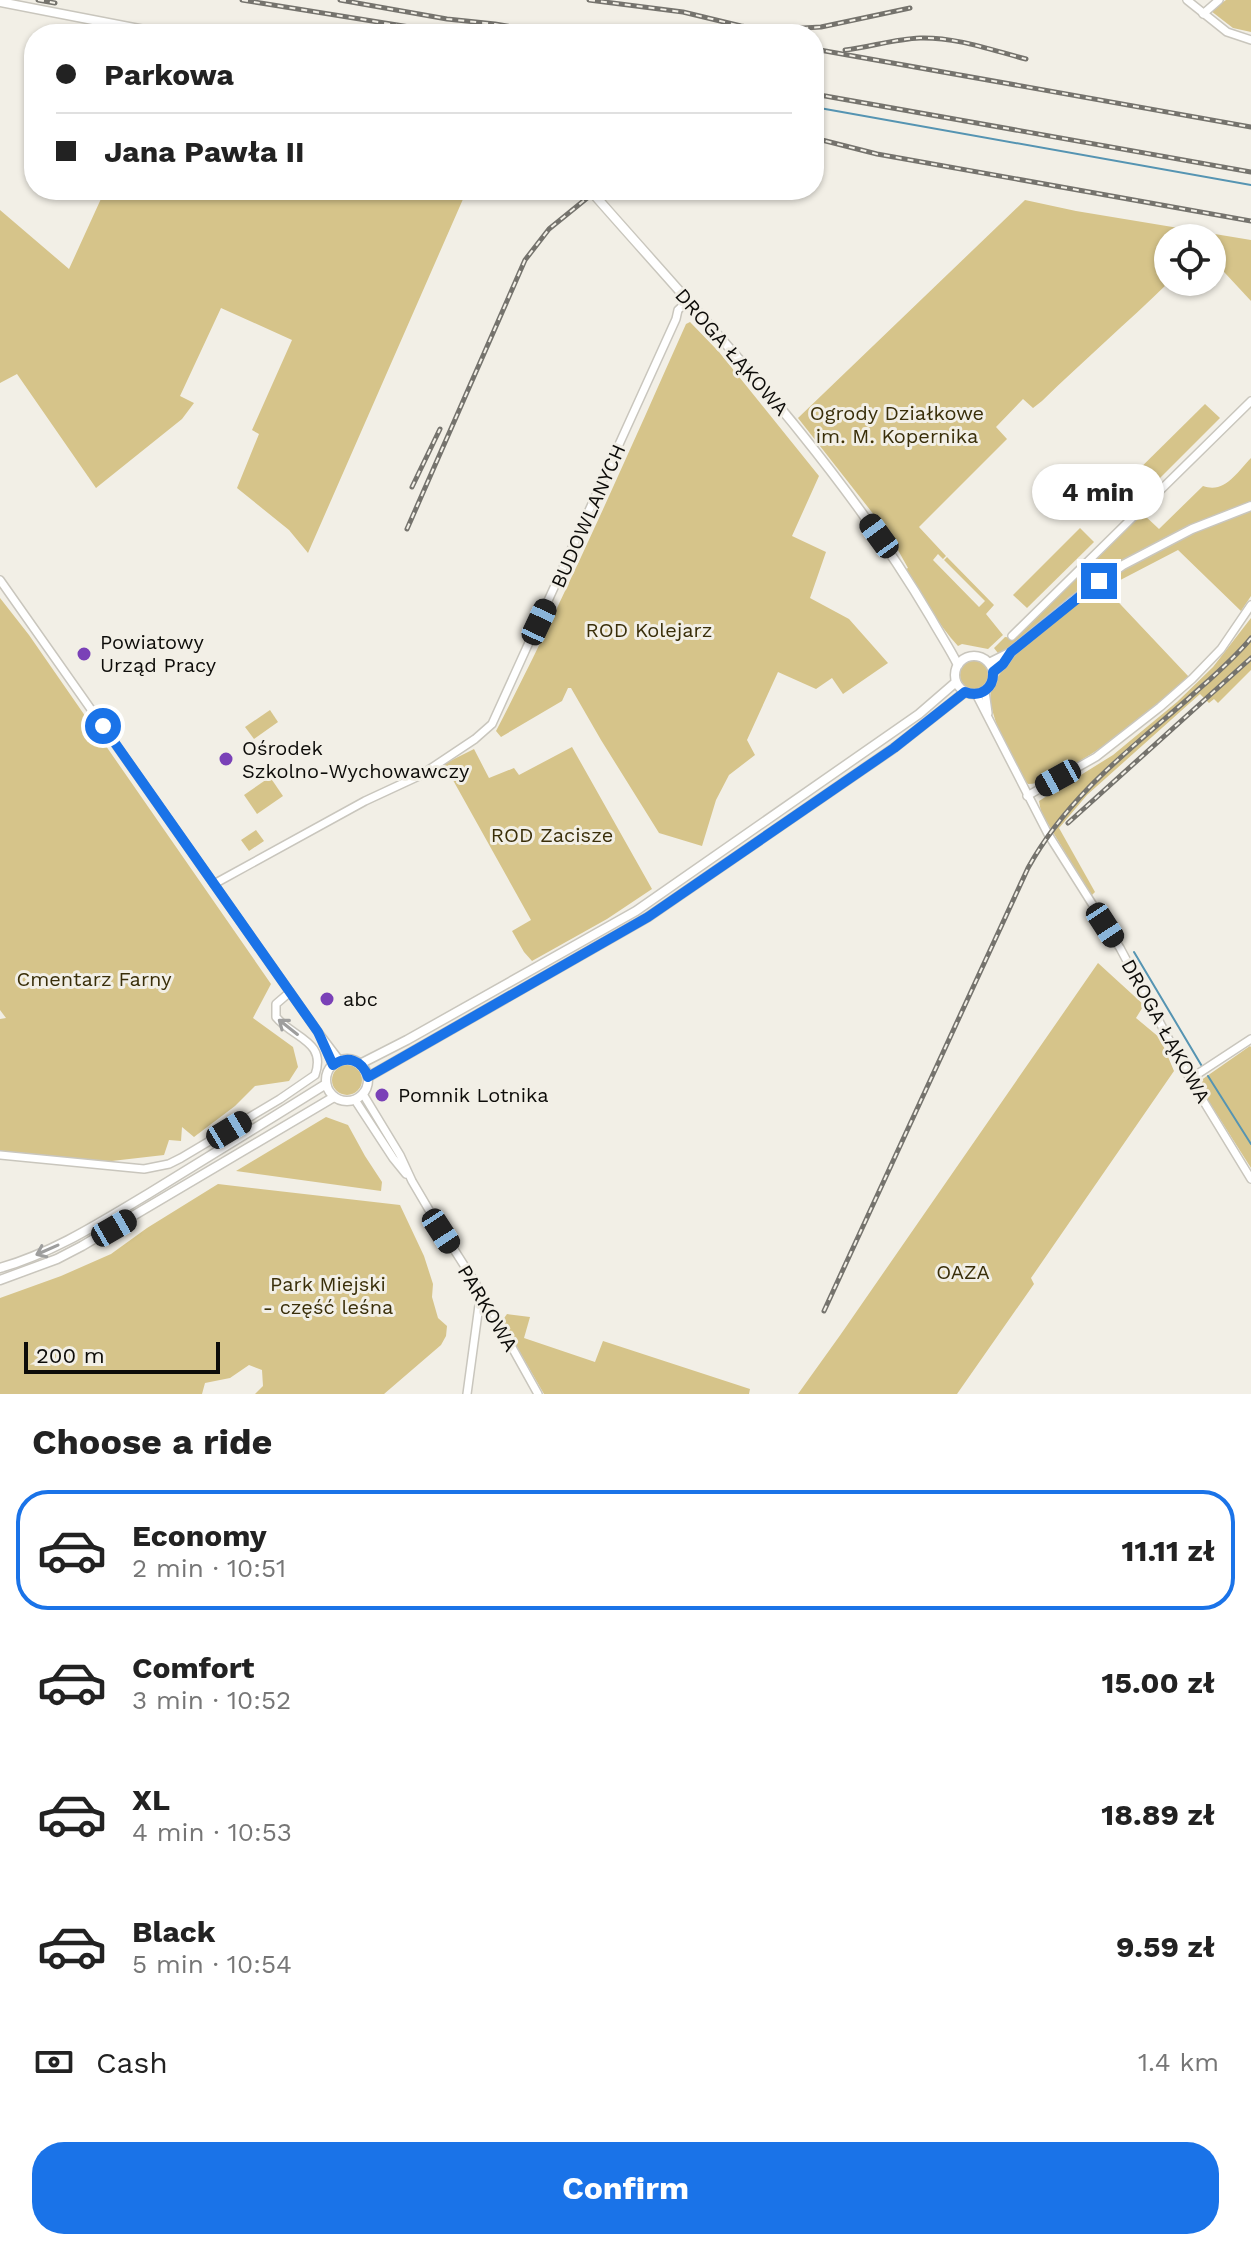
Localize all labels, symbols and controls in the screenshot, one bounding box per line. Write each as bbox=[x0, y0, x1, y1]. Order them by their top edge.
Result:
text: Parkowa bbox=[104, 57, 234, 92]
text: Jana Pawła II bbox=[104, 134, 305, 169]
map controls bbox=[1154, 224, 1226, 296]
button: locate bbox=[1154, 224, 1226, 296]
street label: DROGA ŁĄKOWA bbox=[670, 283, 794, 421]
park label: Ogrody Działkowe im. M. Kopernika bbox=[810, 401, 984, 448]
street label: BUDOWLANYCH bbox=[546, 440, 630, 592]
callout: 4 min bbox=[1033, 465, 1165, 521]
text: 4 min bbox=[1062, 477, 1134, 507]
car bbox=[855, 510, 903, 562]
route end bbox=[1081, 563, 1117, 599]
car bbox=[518, 595, 560, 649]
park label: ROD Kolejarz bbox=[586, 618, 712, 642]
place label: Powiatowy Urząd Pracy bbox=[100, 630, 217, 677]
marker: Powiatowy Urząd Pracy bbox=[75, 645, 93, 663]
route start bbox=[85, 708, 121, 744]
place label: Ośrodek Szkolno-Wychowawczy bbox=[242, 736, 470, 783]
marker: Ośrodek Szkolno-Wychowawczy bbox=[217, 750, 235, 768]
car bbox=[1031, 756, 1085, 800]
park label: ROD Zacisze bbox=[491, 823, 613, 847]
car bbox=[1082, 898, 1128, 952]
street label: DROGA ŁĄKOWA bbox=[1116, 955, 1216, 1107]
park label: Cmentarz Farny bbox=[17, 967, 172, 991]
place label: abc bbox=[343, 987, 378, 1011]
marker: abc bbox=[318, 990, 336, 1008]
one-way arrow bbox=[278, 1019, 299, 1037]
place label: Pomnik Lotnika bbox=[398, 1083, 549, 1107]
marker: Pomnik Lotnika bbox=[373, 1086, 391, 1104]
car bbox=[202, 1107, 256, 1153]
car bbox=[418, 1204, 464, 1258]
car bbox=[87, 1206, 141, 1250]
one-way arrow bbox=[35, 1243, 59, 1258]
street label: PARKOWA bbox=[453, 1260, 523, 1356]
park label: OAZA bbox=[936, 1260, 990, 1284]
park label: Park Miejski - część leśna bbox=[263, 1272, 393, 1319]
scale bar bbox=[24, 1338, 220, 1374]
text: 200 m bbox=[36, 1343, 105, 1368]
text: Choose a ride bbox=[32, 1421, 272, 1463]
icon: car bbox=[36, 1514, 108, 1586]
text: Economy bbox=[132, 1518, 267, 1553]
text: 11.11 zł bbox=[1122, 1533, 1215, 1568]
text: 2 min · 10:51 bbox=[132, 1553, 286, 1583]
icon: car bbox=[36, 1646, 108, 1718]
text: Comfort bbox=[132, 1650, 254, 1685]
text: 15.00 zł bbox=[1101, 1665, 1215, 1700]
text: 3 min · 10:52 bbox=[132, 1685, 291, 1715]
icon: car bbox=[36, 1778, 108, 1850]
text: XL bbox=[132, 1782, 170, 1817]
text: 18.89 zł bbox=[1101, 1797, 1215, 1832]
text: 4 min · 10:53 bbox=[132, 1817, 292, 1847]
icon: car bbox=[36, 1910, 108, 1982]
text: Black bbox=[132, 1914, 216, 1949]
text: 9.59 zł bbox=[1116, 1929, 1215, 1964]
text: 5 min · 10:54 bbox=[132, 1949, 292, 1979]
icon: cash bbox=[32, 2040, 76, 2084]
text: Cash bbox=[96, 2045, 168, 2080]
text: 1.4 km bbox=[1138, 2047, 1219, 2077]
button: Confirm bbox=[32, 2142, 1219, 2234]

